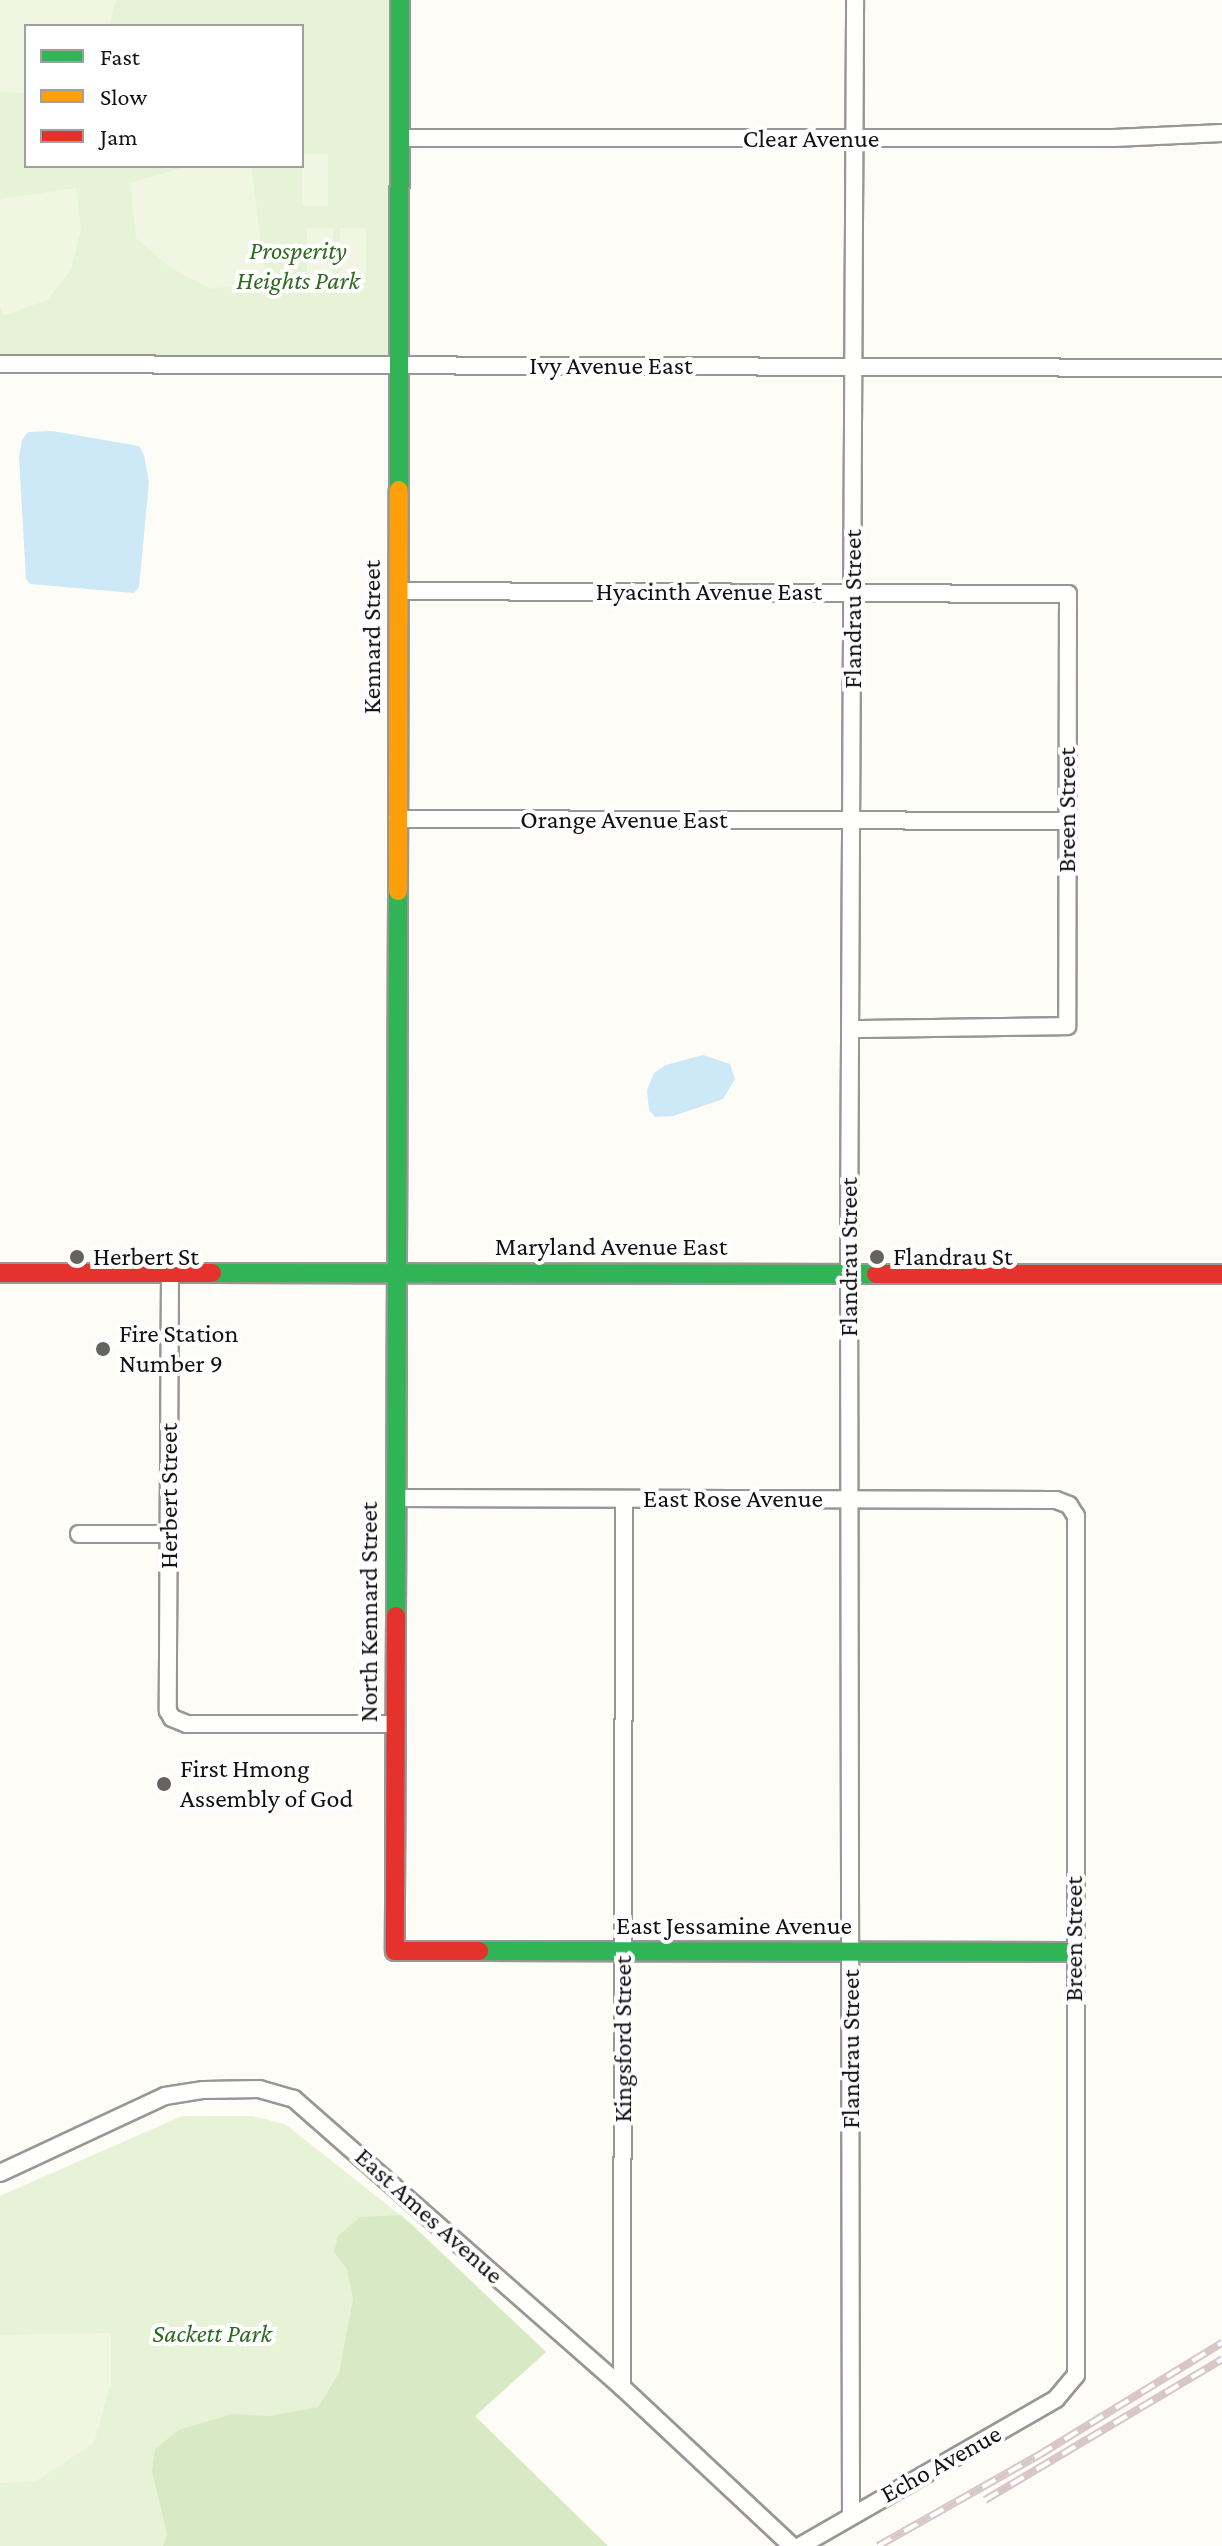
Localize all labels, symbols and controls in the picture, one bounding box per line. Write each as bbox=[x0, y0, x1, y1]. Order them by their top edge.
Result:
legend bbox=[24, 24, 304, 168]
text: Fast bbox=[100, 43, 140, 70]
text: Slow bbox=[100, 83, 147, 110]
text: Jam bbox=[100, 123, 138, 150]
street label: Clear Avenue bbox=[743, 123, 879, 155]
park label: Prosperity Heights Park bbox=[236, 235, 360, 296]
street label: Ivy Avenue East bbox=[529, 350, 693, 382]
street label: Flandrau Street bbox=[837, 529, 869, 689]
street label: Kennard Street bbox=[356, 560, 388, 714]
street label: Hyacinth Avenue East bbox=[596, 576, 822, 608]
street label: Breen Street bbox=[1051, 747, 1083, 873]
street label: Orange Avenue East bbox=[520, 804, 728, 836]
street label: Flandrau Street bbox=[833, 1177, 865, 1337]
street label: Maryland Avenue East bbox=[495, 1231, 727, 1263]
place label: Herbert St bbox=[93, 1241, 199, 1273]
place label: Flandrau St bbox=[893, 1241, 1013, 1273]
marker: Herbert St bbox=[68, 1248, 86, 1266]
marker: Flandrau St bbox=[868, 1248, 886, 1266]
place label: Fire Station Number 9 bbox=[119, 1318, 238, 1380]
marker: Fire Station Number 9 bbox=[94, 1340, 112, 1358]
street label: Herbert Street bbox=[153, 1423, 185, 1569]
street label: East Rose Avenue bbox=[643, 1483, 823, 1515]
street label: North Kennard Street bbox=[353, 1502, 385, 1722]
place label: First Hmong Assembly of God bbox=[180, 1753, 353, 1814]
marker: First Hmong Assembly of God bbox=[155, 1775, 173, 1793]
street label: Breen Street bbox=[1058, 1876, 1090, 2002]
street label: East Jessamine Avenue bbox=[616, 1910, 852, 1942]
street label: Kingsford Street bbox=[607, 1956, 639, 2122]
street label: Flandrau Street bbox=[835, 1969, 867, 2129]
street label: East Ames Avenue bbox=[348, 2141, 510, 2291]
park label: Sackett Park bbox=[152, 2318, 272, 2350]
street label: Echo Avenue bbox=[875, 2418, 1007, 2510]

